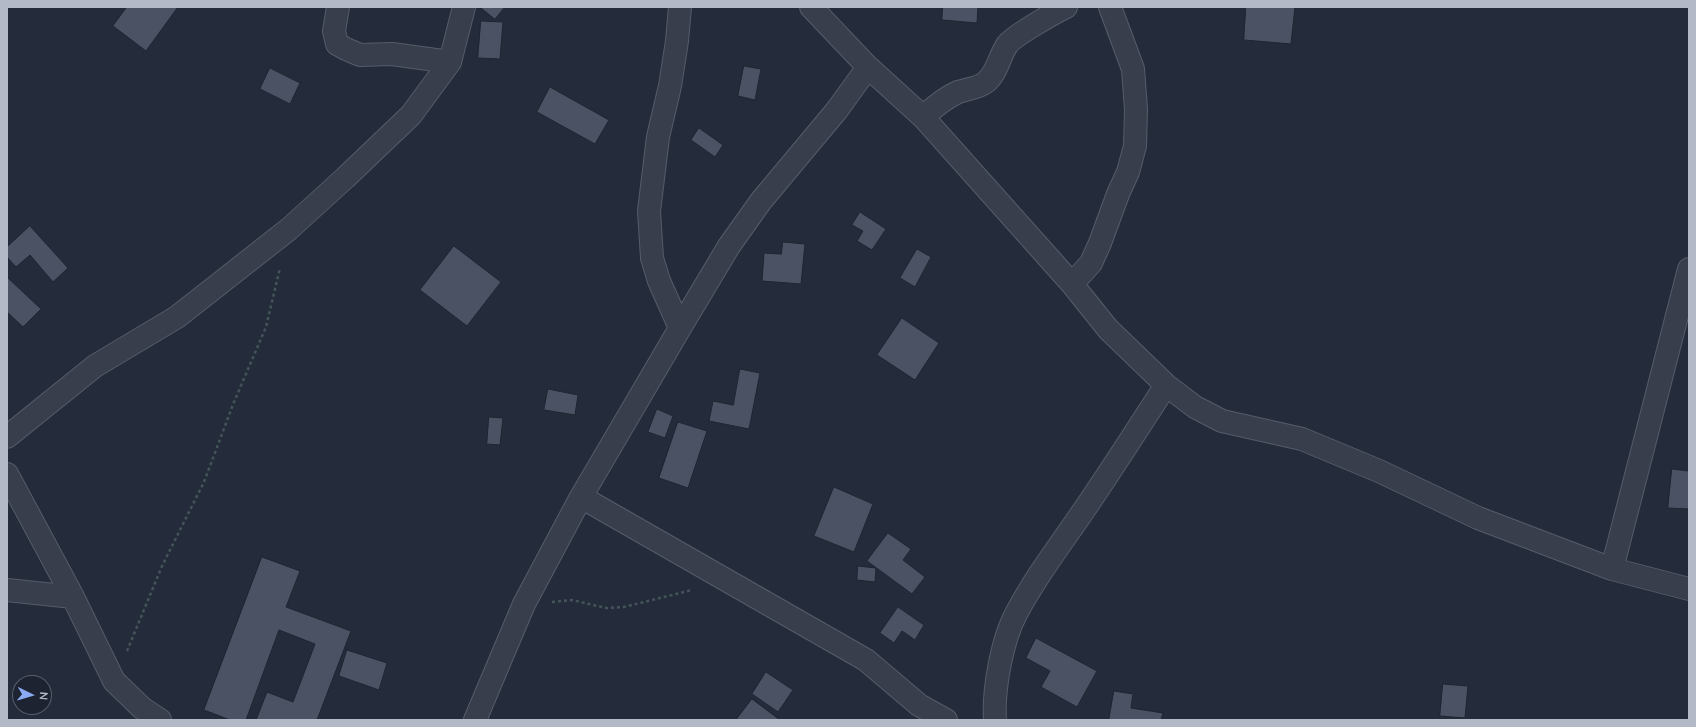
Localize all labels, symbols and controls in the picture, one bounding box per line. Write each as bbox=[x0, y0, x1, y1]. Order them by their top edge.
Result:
north arrow bbox=[12, 675, 52, 715]
text: N bbox=[36, 691, 51, 701]

